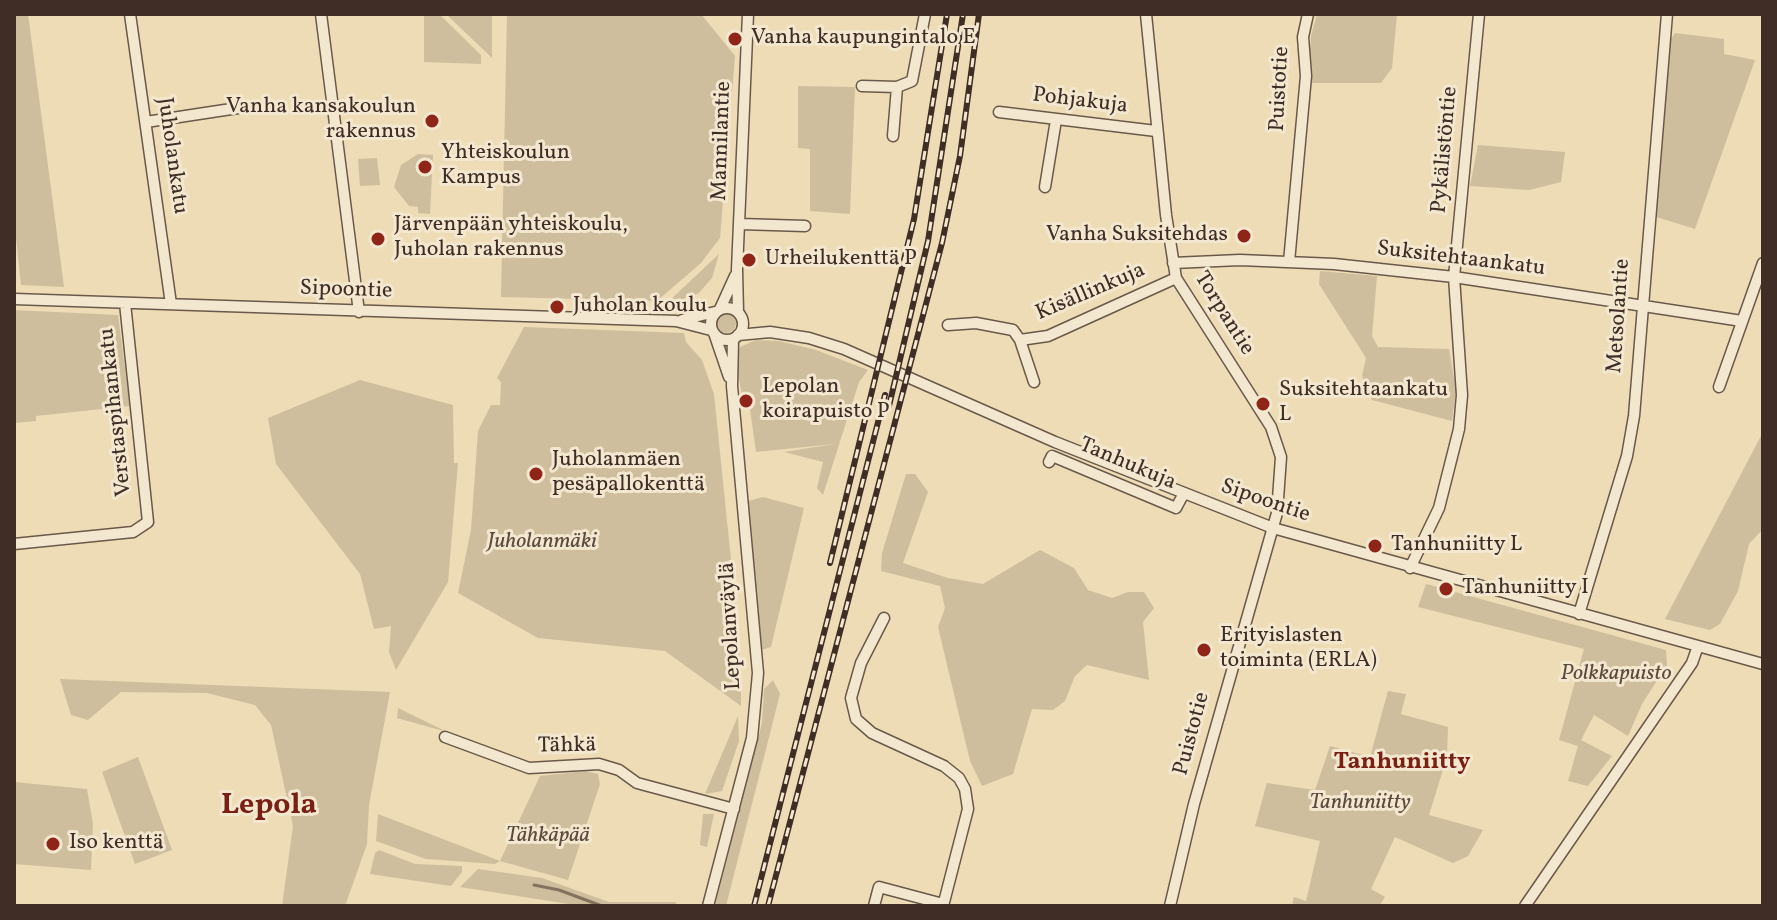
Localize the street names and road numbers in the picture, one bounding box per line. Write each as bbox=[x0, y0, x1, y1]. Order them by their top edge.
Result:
street label: Puistotie bbox=[1266, 46, 1296, 132]
street label: Mannilantie bbox=[708, 81, 738, 201]
street label: Pohjakuja bbox=[1031, 83, 1129, 121]
street label: Pykälistöntie bbox=[1427, 85, 1465, 215]
street label: Juholankatu bbox=[150, 96, 192, 216]
street label: Suksitehtaankatu bbox=[1375, 237, 1547, 283]
street label: Kisällinkuja bbox=[1032, 258, 1150, 328]
street label: Metsolantie bbox=[1603, 258, 1637, 374]
street label: Torpantie bbox=[1187, 267, 1259, 361]
street label: Sipoontie bbox=[299, 276, 393, 306]
street label: Verstaspihankatu bbox=[95, 326, 139, 498]
street label: Tanhukuja bbox=[1075, 433, 1179, 497]
street label: Sipoontie bbox=[1217, 474, 1313, 530]
street label: Lepolanväylä bbox=[715, 561, 749, 691]
street label: Puistotie bbox=[1169, 689, 1217, 779]
street label: Tähkä bbox=[537, 733, 597, 761]

